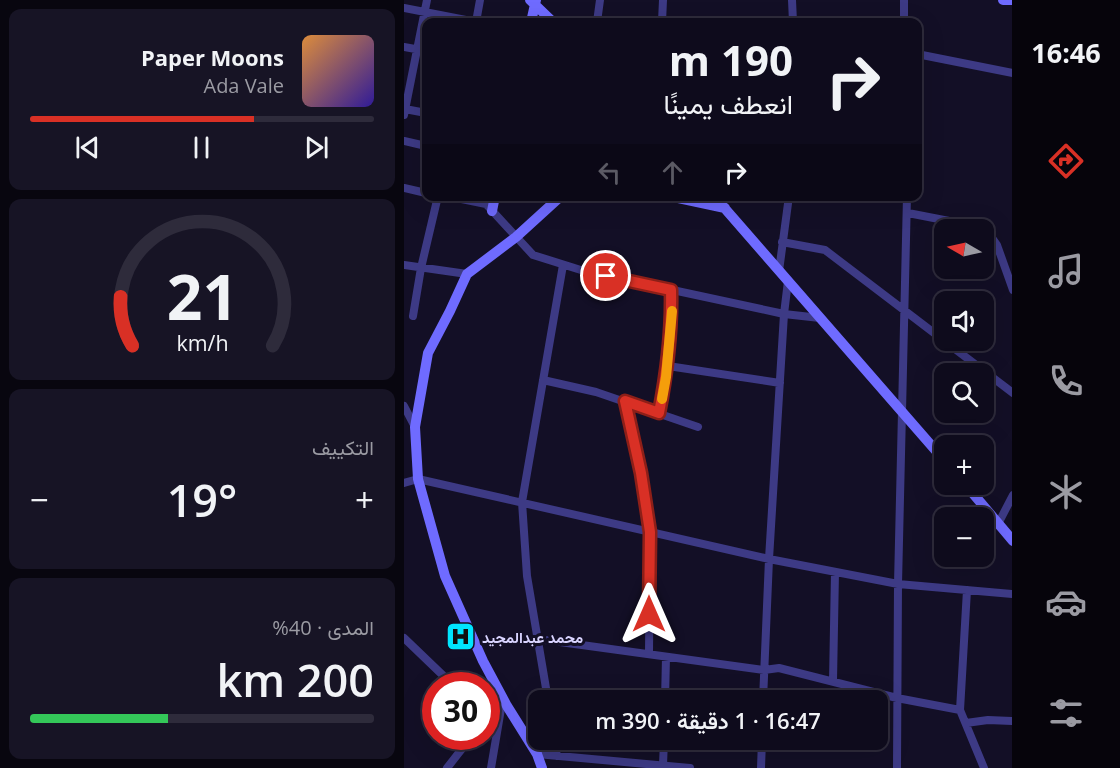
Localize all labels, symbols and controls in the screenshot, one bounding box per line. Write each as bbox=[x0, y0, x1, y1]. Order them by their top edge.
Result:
text: 190 m bbox=[669, 31, 793, 88]
text: 16:46 bbox=[1031, 34, 1101, 71]
text: Paper Moons bbox=[141, 42, 284, 72]
icon: right bbox=[814, 42, 892, 120]
text: Ada Vale bbox=[203, 72, 284, 99]
text: انعطف يمينًا bbox=[663, 85, 793, 122]
icon: previous bbox=[71, 131, 104, 164]
icon: pause bbox=[185, 131, 218, 164]
icon: next bbox=[300, 131, 333, 164]
icon: directions bbox=[1045, 140, 1087, 182]
icon: left bbox=[593, 156, 626, 189]
icon: ahead bbox=[656, 156, 689, 189]
icon: right bbox=[719, 156, 752, 189]
north arrow bbox=[934, 219, 994, 279]
map controls bbox=[934, 219, 994, 567]
pin bbox=[580, 250, 631, 301]
icon: music bbox=[1045, 250, 1087, 292]
text: 21 bbox=[166, 253, 238, 338]
icon: arrive bbox=[589, 259, 622, 292]
button: sound bbox=[934, 291, 994, 351]
text: km/h bbox=[176, 329, 228, 358]
icon: phone bbox=[1045, 360, 1087, 402]
button: search bbox=[934, 363, 994, 423]
text: التكييف bbox=[312, 434, 374, 461]
button: + bbox=[934, 435, 994, 495]
text: 19° bbox=[167, 469, 237, 530]
icon: climate bbox=[1045, 471, 1087, 513]
text: − bbox=[30, 477, 49, 522]
text: + bbox=[355, 477, 374, 522]
button: − bbox=[934, 507, 994, 567]
icon: car bbox=[1045, 581, 1087, 623]
position arrow bbox=[617, 582, 681, 646]
text: المدى · 40% bbox=[272, 614, 374, 641]
hospital icon: محمد عبدالمجيد bbox=[445, 621, 477, 653]
place label: محمد عبدالمجيد bbox=[482, 627, 583, 647]
text: 200 km bbox=[216, 649, 374, 710]
speed limit sign: 30 bbox=[422, 672, 500, 750]
icon: filters bbox=[1045, 692, 1087, 734]
text: 16:47 · 1 دقيقة · 390 m bbox=[595, 705, 821, 735]

